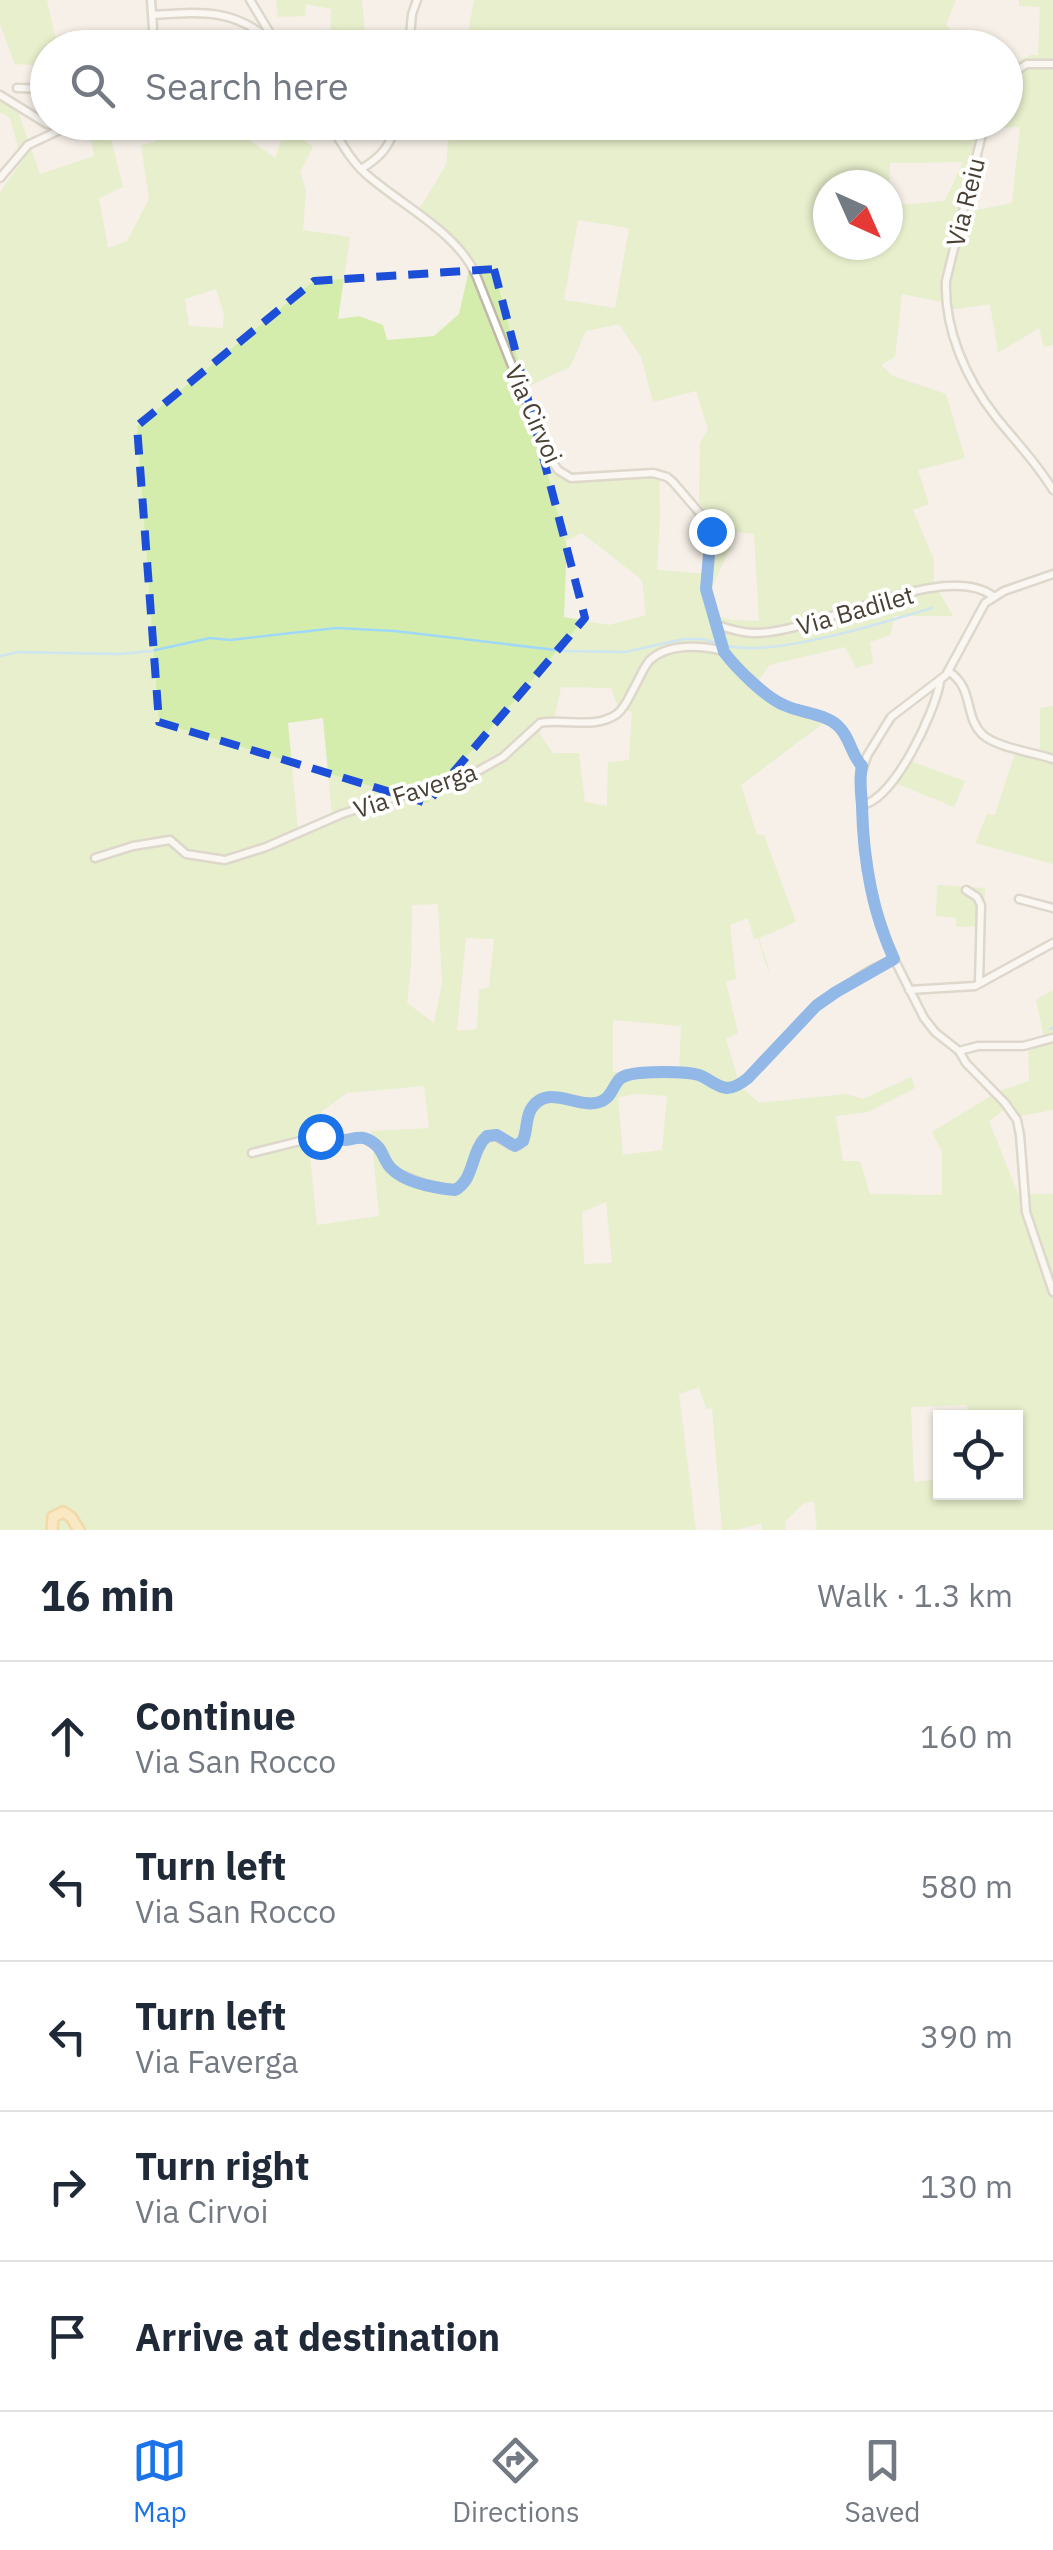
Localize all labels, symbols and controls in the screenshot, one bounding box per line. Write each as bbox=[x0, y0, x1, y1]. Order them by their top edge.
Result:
search box bbox=[30, 30, 1023, 140]
icon: search bbox=[65, 58, 120, 113]
text: Search here bbox=[145, 61, 349, 110]
street label: Via Reiu bbox=[938, 154, 992, 250]
north arrow bbox=[813, 170, 903, 260]
street label: Via Cirvoi bbox=[498, 360, 570, 468]
route end bbox=[689, 509, 735, 555]
street label: Via Badilet bbox=[793, 578, 917, 642]
street label: Via Faverga bbox=[349, 755, 481, 825]
route start bbox=[298, 1114, 344, 1160]
map controls bbox=[933, 1410, 1023, 1500]
button: locate bbox=[933, 1410, 1023, 1500]
text: 16 min bbox=[40, 1568, 175, 1623]
text: Walk · 1.3 km bbox=[817, 1574, 1013, 1616]
text: Continue bbox=[135, 1691, 296, 1740]
icon: ahead bbox=[40, 1709, 95, 1764]
text: 160 m bbox=[920, 1715, 1013, 1757]
text: Via San Rocco bbox=[135, 1740, 336, 1782]
text: Turn left bbox=[135, 1841, 286, 1890]
icon: left bbox=[40, 1859, 95, 1914]
text: 580 m bbox=[920, 1865, 1013, 1907]
text: Via San Rocco bbox=[135, 1890, 336, 1932]
text: Turn left bbox=[135, 1991, 286, 2040]
icon: left bbox=[40, 2009, 95, 2064]
text: 390 m bbox=[920, 2015, 1013, 2057]
text: Via Faverga bbox=[135, 2040, 299, 2082]
text: Turn right bbox=[135, 2141, 310, 2190]
icon: right bbox=[40, 2159, 95, 2214]
text: 130 m bbox=[920, 2165, 1013, 2207]
text: Via Cirvoi bbox=[135, 2190, 268, 2232]
icon: arrive bbox=[40, 2309, 95, 2364]
text: Arrive at destination bbox=[135, 2312, 500, 2361]
tab: Map bbox=[132, 2433, 187, 2530]
tab: Directions bbox=[452, 2433, 580, 2530]
tab: Saved bbox=[844, 2433, 921, 2530]

